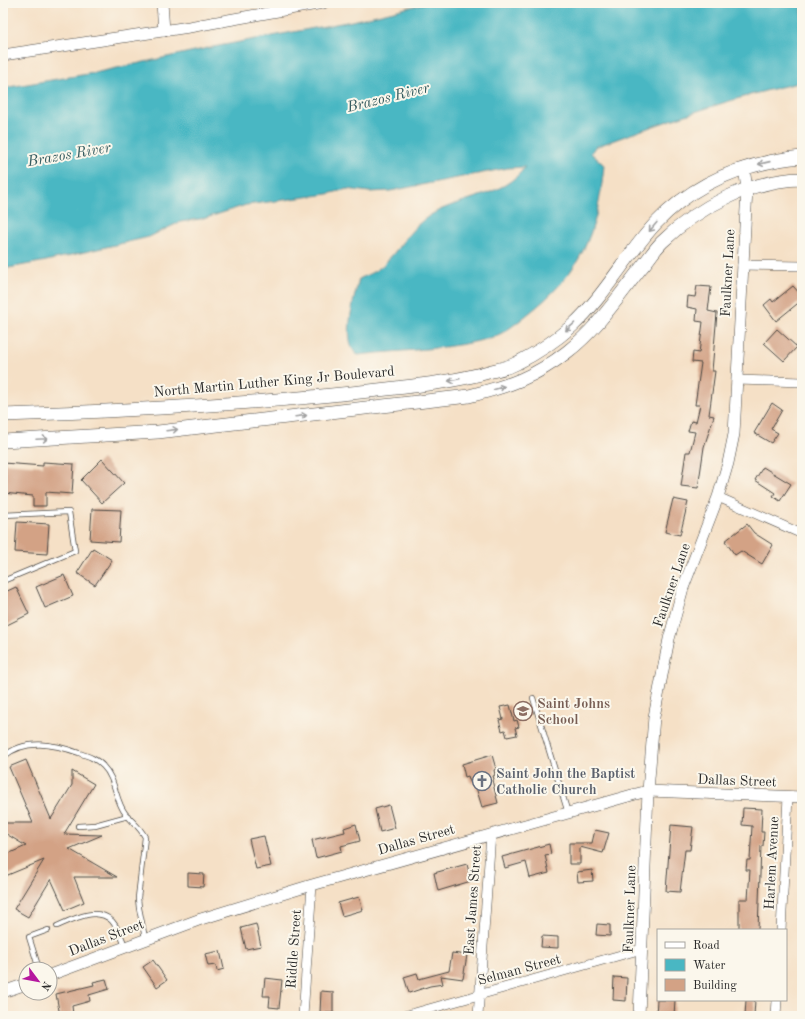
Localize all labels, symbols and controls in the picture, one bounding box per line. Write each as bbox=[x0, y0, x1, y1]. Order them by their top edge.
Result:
water label: Brazos River bbox=[345, 81, 432, 116]
water label: Brazos River bbox=[25, 141, 113, 170]
one-way arrow bbox=[757, 160, 770, 168]
one-way arrow bbox=[648, 221, 657, 232]
street label: Faulkner Lane bbox=[719, 229, 737, 317]
one-way arrow bbox=[565, 322, 576, 331]
street label: North Martin Luther King Jr Boulevard bbox=[153, 364, 395, 400]
one-way arrow bbox=[448, 377, 461, 385]
one-way arrow bbox=[492, 384, 505, 391]
one-way arrow bbox=[294, 412, 307, 419]
one-way arrow bbox=[165, 427, 178, 434]
one-way arrow bbox=[35, 435, 48, 442]
street label: Faulkner Lane bbox=[651, 541, 693, 629]
place label: Saint Johns School bbox=[537, 697, 610, 727]
school or university icon: Saint Johns School bbox=[512, 700, 534, 722]
place label: Saint John the Baptist Catholic Church bbox=[496, 767, 635, 797]
church icon: Saint John the Baptist Catholic Church bbox=[471, 770, 493, 792]
street label: Dallas Street bbox=[697, 773, 777, 789]
street label: Harlem Avenue bbox=[763, 816, 781, 910]
street label: Dallas Street bbox=[376, 822, 456, 858]
street label: East James Street bbox=[462, 844, 484, 956]
street label: Faulkner Lane bbox=[621, 865, 639, 953]
street label: Riddle Street bbox=[284, 909, 304, 989]
street label: Dallas Street bbox=[67, 917, 146, 959]
legend bbox=[657, 929, 787, 1001]
text: Road bbox=[693, 940, 720, 952]
street label: Selman Street bbox=[476, 952, 562, 988]
text: Water bbox=[693, 960, 726, 972]
north arrow bbox=[18, 961, 58, 1001]
text: N bbox=[38, 979, 52, 992]
text: Building bbox=[693, 980, 737, 992]

